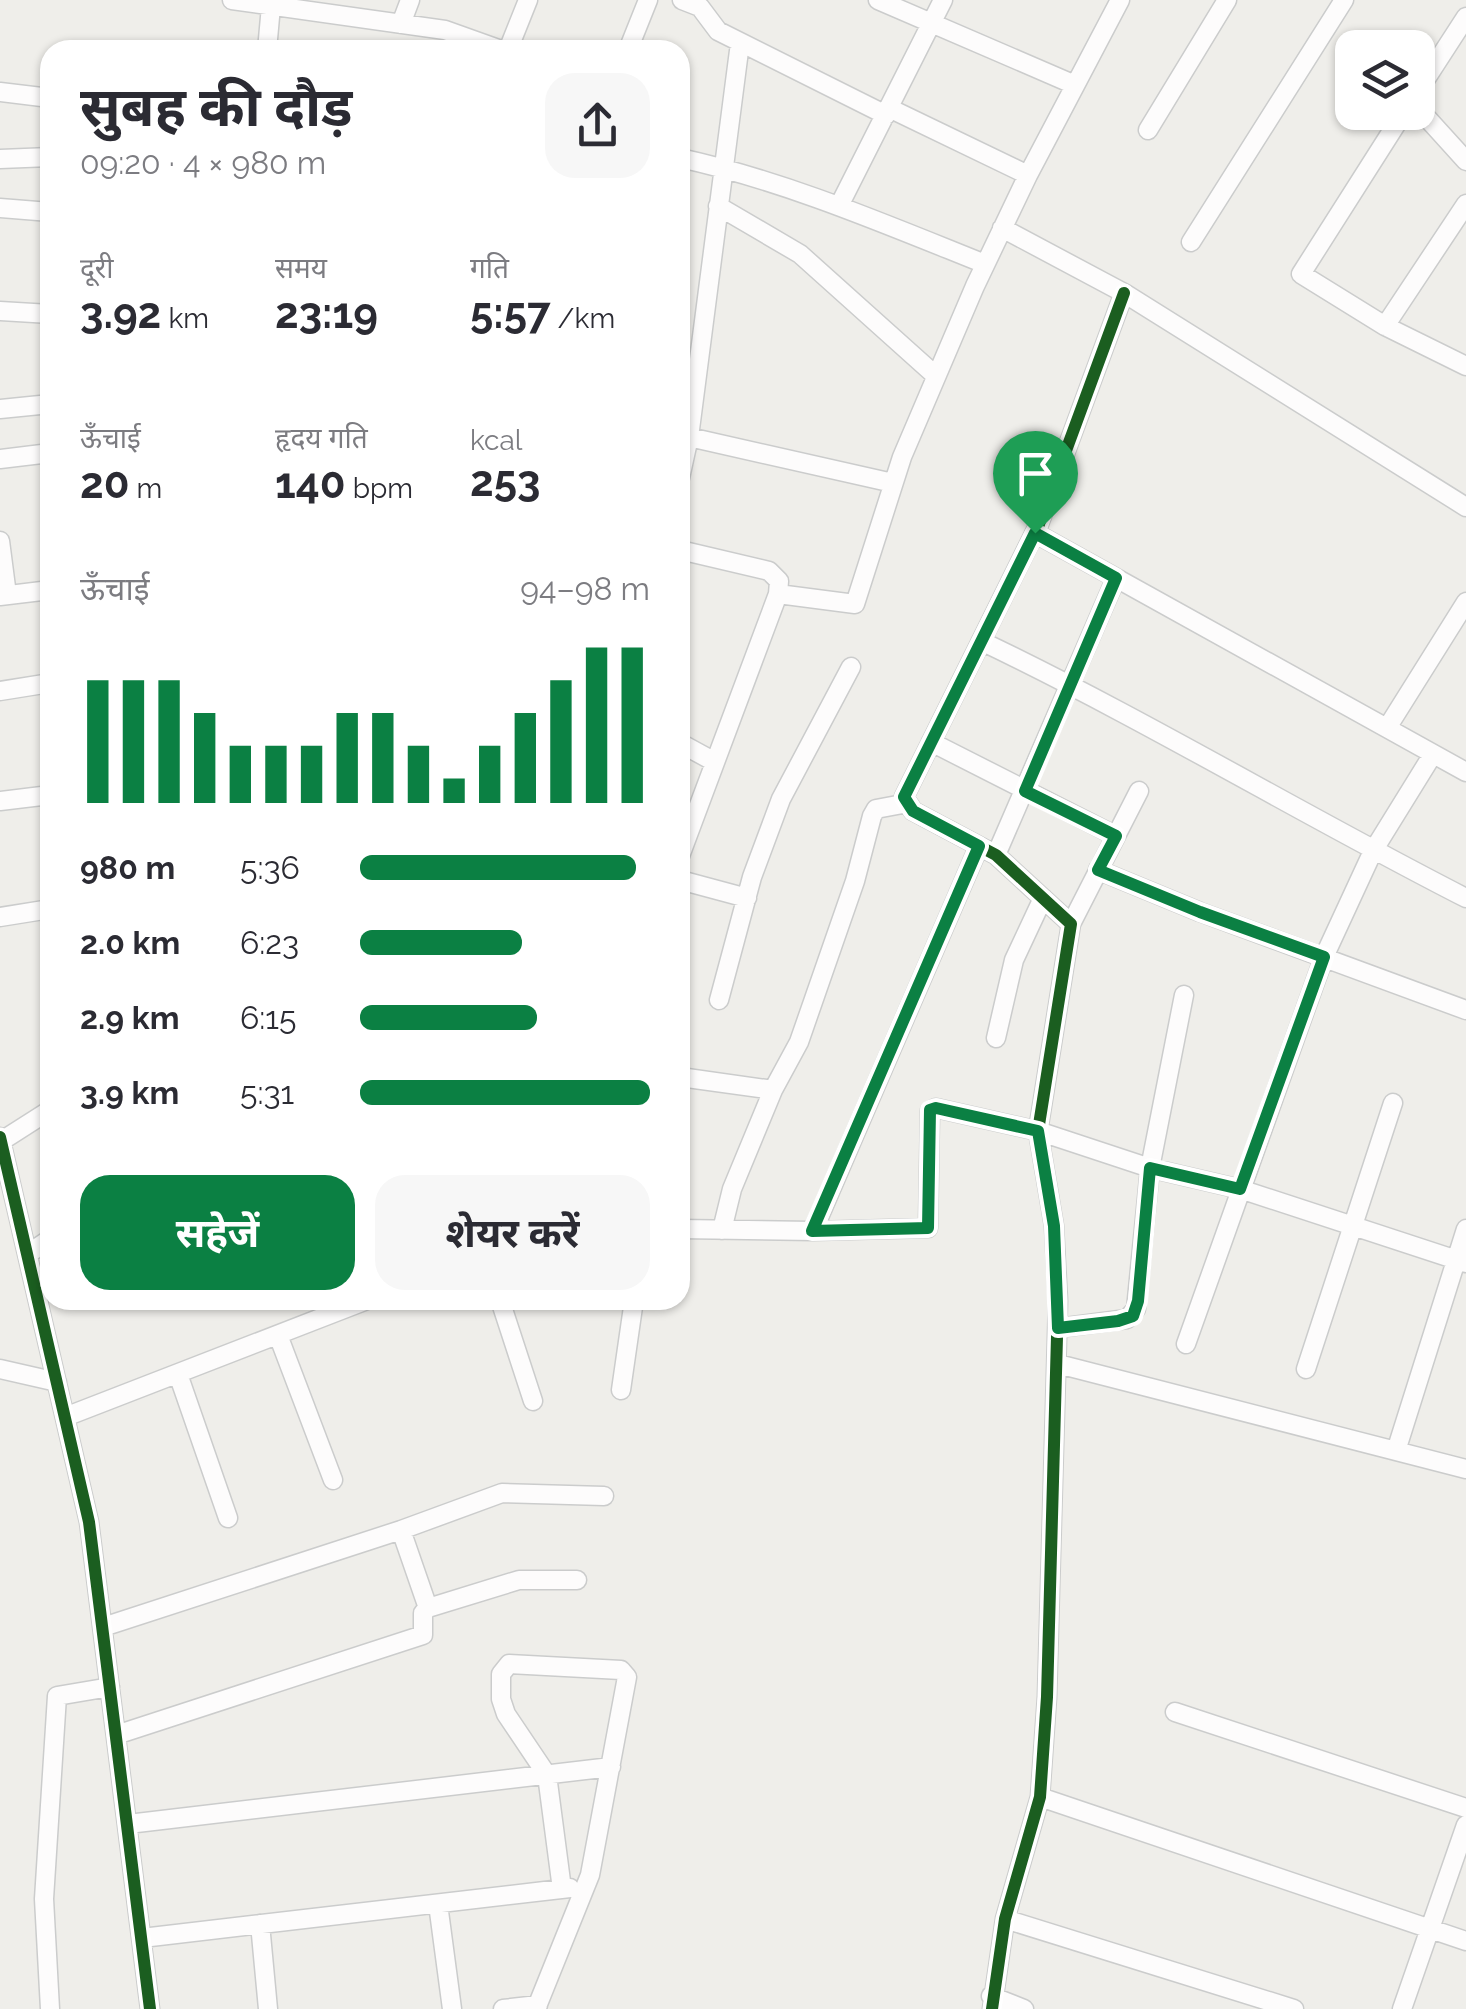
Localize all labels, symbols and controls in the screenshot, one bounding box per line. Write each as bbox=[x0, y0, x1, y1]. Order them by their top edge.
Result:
map controls bbox=[1335, 30, 1435, 130]
button: layers bbox=[1335, 30, 1435, 130]
button: share bbox=[545, 73, 650, 178]
text: सुबह की दौड़ bbox=[80, 74, 352, 139]
text: 09:20 · 4 × 980 m bbox=[80, 144, 326, 181]
text: दूरी bbox=[80, 252, 114, 285]
text: समय bbox=[275, 252, 327, 285]
text: गति bbox=[470, 252, 509, 285]
text: 3.92 bbox=[80, 289, 161, 338]
text: 23:19 bbox=[275, 289, 378, 338]
text: 5:57 bbox=[470, 289, 550, 338]
text: km bbox=[161, 302, 209, 335]
text: /km bbox=[550, 302, 615, 335]
text: ऊँचाई bbox=[80, 422, 141, 455]
text: हृदय गति bbox=[275, 422, 368, 455]
text: kcal bbox=[470, 424, 522, 457]
pin bbox=[993, 431, 1078, 534]
icon: arrive bbox=[1008, 446, 1063, 501]
text: 253 bbox=[470, 457, 540, 506]
text: 20 bbox=[80, 459, 129, 508]
text: 140 bbox=[275, 459, 346, 508]
text: m bbox=[129, 472, 162, 505]
text: bpm bbox=[346, 472, 413, 505]
text: ऊँचाई bbox=[80, 570, 149, 607]
text: 94–98 m bbox=[520, 570, 650, 607]
text: 980 m bbox=[80, 849, 175, 886]
text: 5:36 bbox=[240, 849, 300, 886]
text: 2.0 km bbox=[80, 924, 180, 961]
text: 6:23 bbox=[240, 924, 299, 961]
text: 2.9 km bbox=[80, 999, 179, 1036]
text: 6:15 bbox=[240, 999, 296, 1036]
text: 3.9 km bbox=[80, 1074, 179, 1111]
text: 5:31 bbox=[240, 1074, 294, 1111]
button: सहेजें bbox=[80, 1175, 355, 1290]
button: शेयर करें bbox=[375, 1175, 650, 1290]

